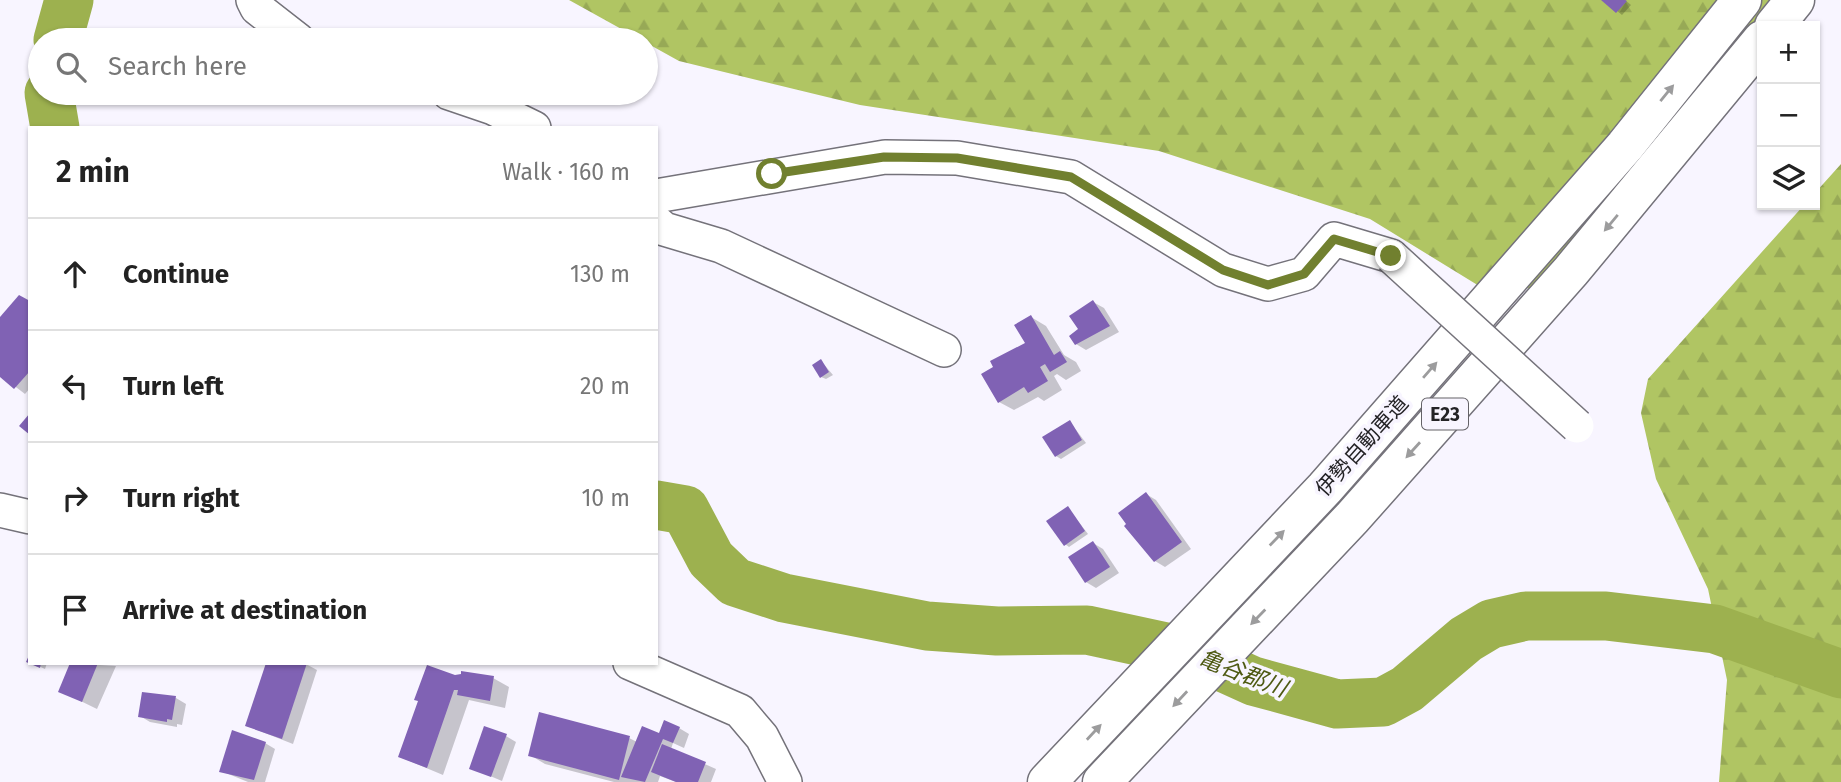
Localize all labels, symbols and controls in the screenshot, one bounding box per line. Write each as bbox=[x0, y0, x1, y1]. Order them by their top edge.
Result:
map controls bbox=[1757, 21, 1820, 210]
button: + bbox=[1757, 21, 1820, 84]
search box bbox=[28, 28, 658, 105]
icon: search bbox=[52, 48, 90, 86]
text: Search here bbox=[108, 51, 247, 82]
one-way arrow bbox=[1660, 84, 1675, 102]
button: − bbox=[1757, 84, 1820, 147]
button: layers bbox=[1757, 147, 1820, 210]
text: 2 min bbox=[56, 154, 130, 190]
text: Walk · 160 m bbox=[502, 158, 630, 186]
route start bbox=[756, 158, 787, 189]
one-way arrow bbox=[1604, 215, 1619, 232]
route end bbox=[1375, 240, 1406, 271]
icon: ahead bbox=[56, 255, 94, 293]
text: Continue bbox=[123, 259, 229, 290]
text: 130 m bbox=[570, 260, 630, 288]
one-way arrow bbox=[1422, 361, 1437, 378]
icon: left bbox=[56, 367, 94, 405]
text: Turn left bbox=[123, 371, 224, 402]
text: 20 m bbox=[580, 372, 630, 400]
street label: 伊勢自動車道 bbox=[1310, 390, 1414, 502]
road number: E23 bbox=[1422, 398, 1468, 430]
one-way arrow bbox=[1405, 441, 1421, 459]
icon: right bbox=[56, 479, 94, 517]
text: Turn right bbox=[123, 483, 240, 514]
text: 10 m bbox=[581, 484, 630, 512]
one-way arrow bbox=[1268, 530, 1284, 547]
icon: arrive bbox=[56, 591, 94, 629]
text: Arrive at destination bbox=[123, 595, 367, 626]
one-way arrow bbox=[1251, 608, 1267, 625]
water label: 亀谷郡川 bbox=[1195, 643, 1294, 704]
one-way arrow bbox=[1173, 690, 1189, 707]
one-way arrow bbox=[1085, 724, 1101, 741]

